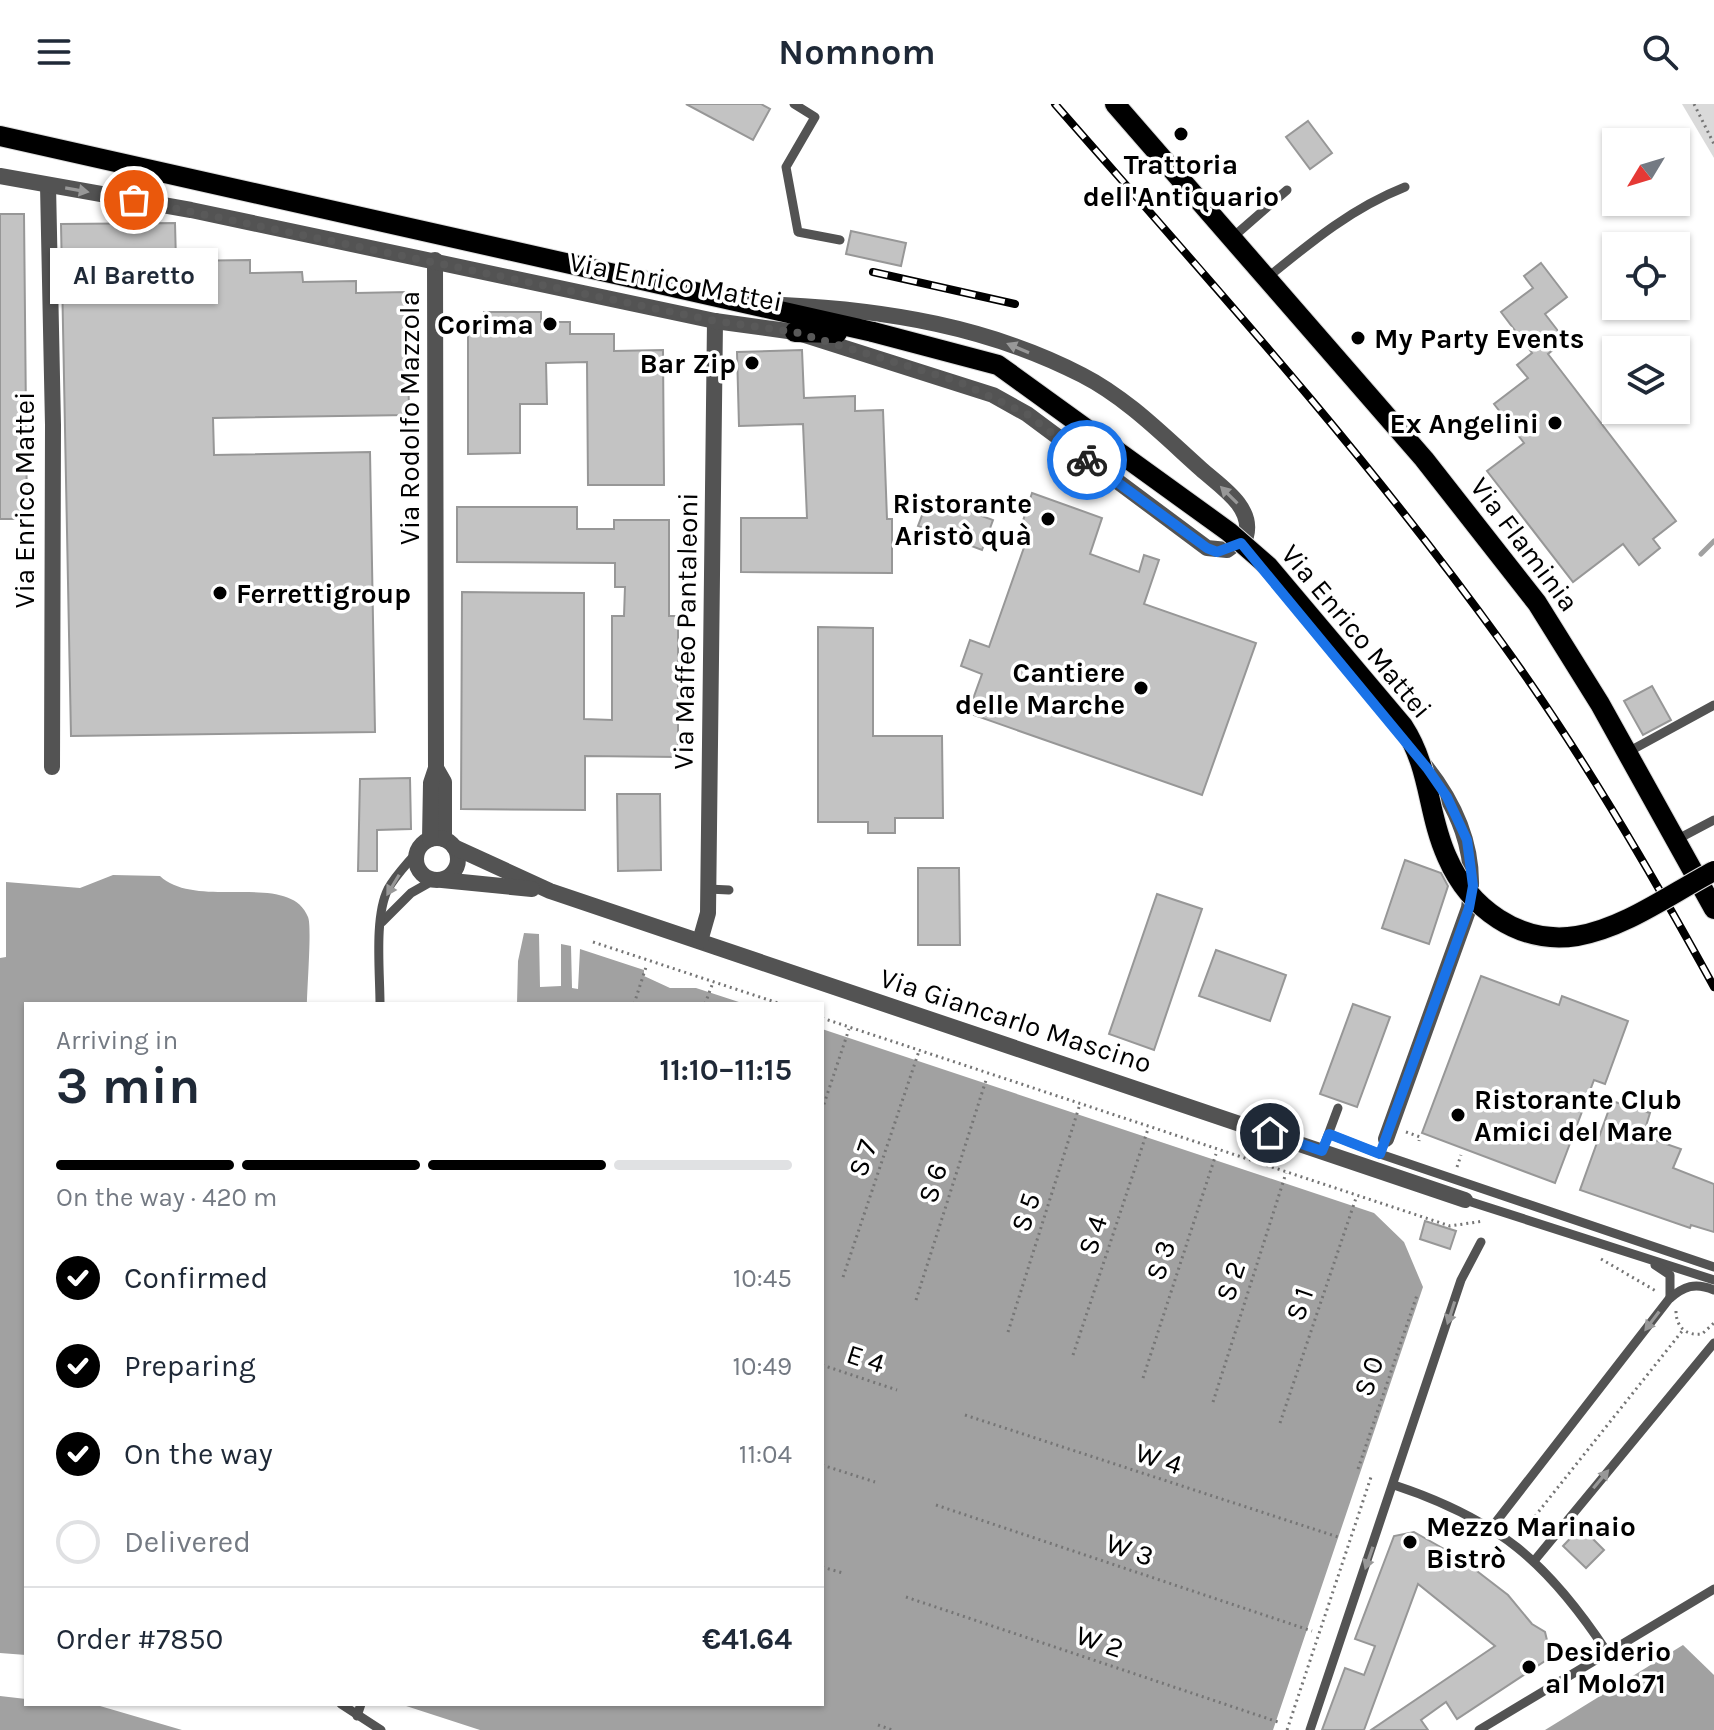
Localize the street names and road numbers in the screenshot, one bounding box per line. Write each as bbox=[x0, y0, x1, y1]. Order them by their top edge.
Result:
street label: Via Enrico Mattei bbox=[566, 245, 785, 318]
street label: Via Rodolfo Mazzola bbox=[393, 291, 426, 545]
street label: Via Enrico Mattei bbox=[8, 392, 41, 608]
street label: Via Flaminia bbox=[1463, 471, 1586, 618]
street label: Via Maffeo Pantaleoni bbox=[667, 492, 704, 770]
street label: Via Enrico Mattei bbox=[1274, 538, 1439, 725]
street label: Via Giancarlo Mascino bbox=[876, 961, 1156, 1080]
street label: S 7 bbox=[841, 1135, 884, 1181]
street label: S 6 bbox=[911, 1159, 954, 1207]
street label: S 5 bbox=[1004, 1188, 1047, 1236]
street label: S 4 bbox=[1071, 1211, 1114, 1259]
street label: S 3 bbox=[1139, 1236, 1182, 1284]
street label: S 2 bbox=[1209, 1257, 1252, 1305]
street label: S 1 bbox=[1279, 1283, 1320, 1325]
street label: E 4 bbox=[843, 1337, 889, 1380]
street label: S 0 bbox=[1346, 1352, 1391, 1401]
street label: W 4 bbox=[1131, 1435, 1187, 1482]
street label: W 3 bbox=[1102, 1526, 1158, 1573]
street label: W 2 bbox=[1072, 1618, 1128, 1665]

